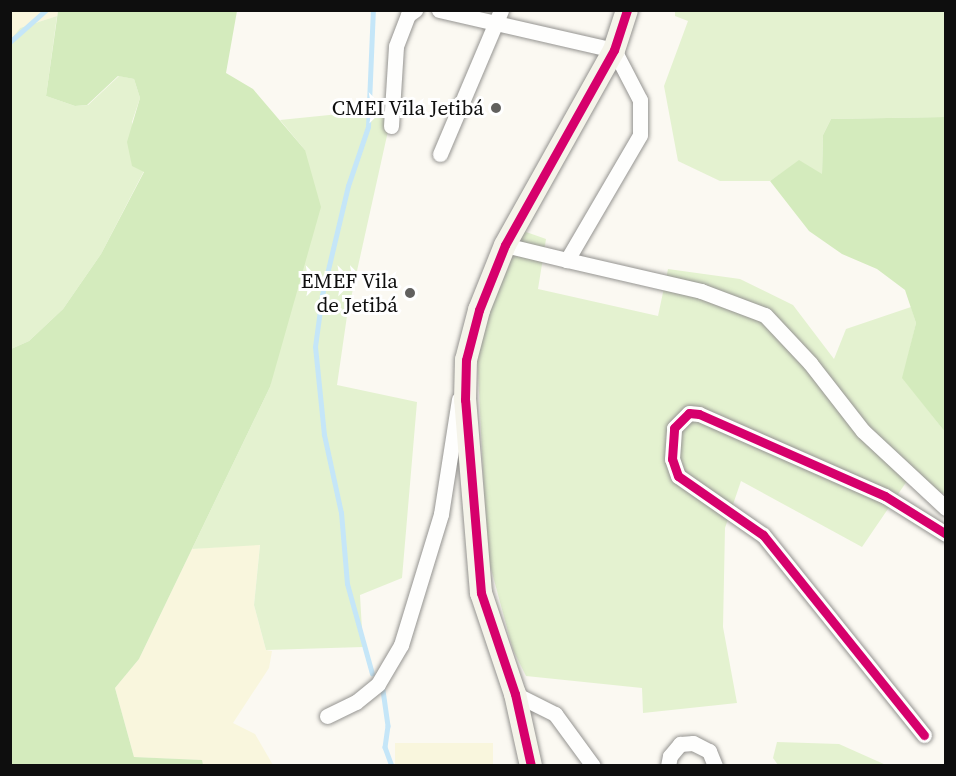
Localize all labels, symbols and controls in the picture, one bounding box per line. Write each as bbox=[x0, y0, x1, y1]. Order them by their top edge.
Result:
place label: CMEI Vila Jetibá bbox=[331, 95, 484, 121]
marker: CMEI Vila Jetibá bbox=[489, 101, 503, 115]
place label: EMEF Vila de Jetibá bbox=[300, 268, 398, 318]
marker: EMEF Vila de Jetibá bbox=[403, 286, 417, 300]

